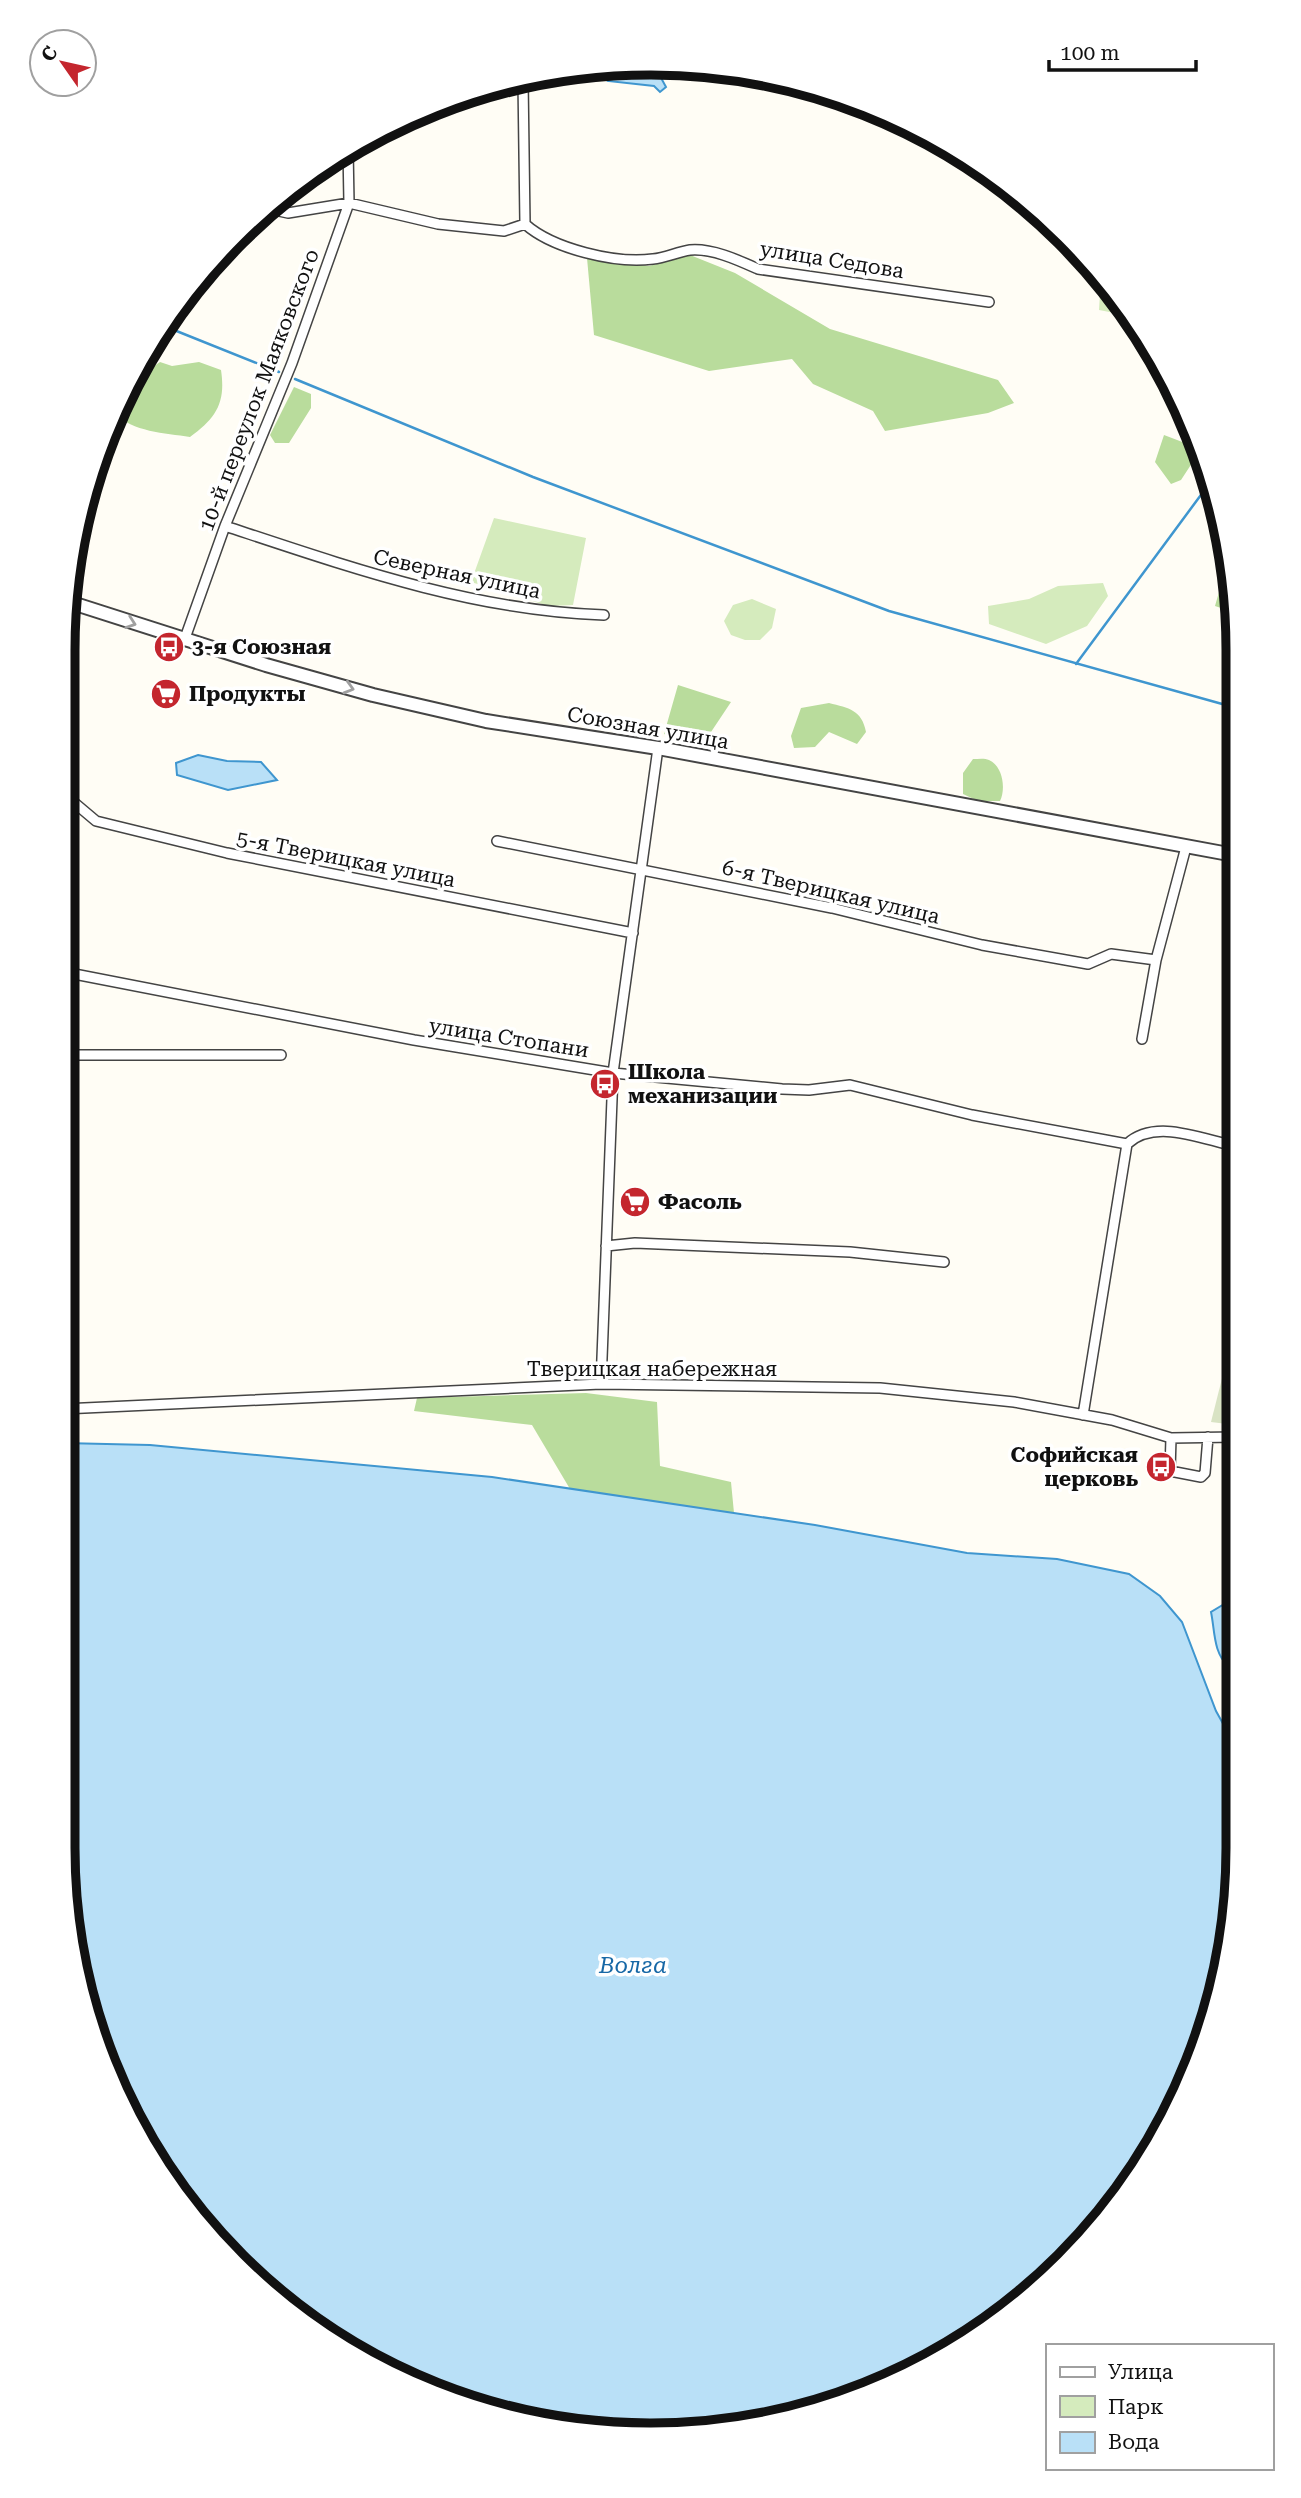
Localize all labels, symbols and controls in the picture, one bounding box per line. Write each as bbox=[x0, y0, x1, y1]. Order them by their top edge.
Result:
north arrow bbox=[28, 28, 98, 98]
scale bar bbox=[1049, 28, 1196, 72]
text: 100 m bbox=[1060, 41, 1120, 65]
text: С bbox=[36, 42, 63, 66]
street label: улица Седова bbox=[758, 237, 906, 283]
street label: 10-й переулок Маяковского bbox=[194, 246, 324, 534]
street label: Северная улица bbox=[371, 545, 543, 604]
one-way arrow bbox=[124, 615, 136, 629]
bus stop icon: 3-я Союзная bbox=[152, 630, 186, 664]
place label: 3-я Союзная bbox=[192, 635, 331, 659]
supermarket icon: Продукты bbox=[149, 677, 183, 711]
one-way arrow bbox=[342, 680, 354, 695]
place label: Продукты bbox=[189, 682, 305, 706]
street label: Союзная улица bbox=[565, 702, 731, 754]
street label: 5-я Тверицкая улица bbox=[235, 826, 458, 892]
street label: 6-я Тверицкая улица bbox=[720, 855, 943, 929]
street label: улица Стопани bbox=[427, 1014, 591, 1062]
place label: Школа механизации bbox=[628, 1060, 777, 1108]
bus stop icon: Школа механизации bbox=[588, 1067, 622, 1101]
supermarket icon: Фасоль bbox=[618, 1185, 652, 1219]
place label: Фасоль bbox=[658, 1190, 742, 1214]
street label: Тверицкая набережная bbox=[527, 1357, 777, 1381]
place label: Софийская церковь bbox=[1010, 1443, 1139, 1491]
bus stop icon: Софийская церковь bbox=[1144, 1450, 1178, 1484]
water label: Волга bbox=[598, 1952, 667, 1979]
legend bbox=[1046, 2344, 1273, 2470]
text: Улица bbox=[1108, 2360, 1174, 2384]
text: Парк bbox=[1108, 2395, 1164, 2419]
text: Вода bbox=[1108, 2430, 1160, 2454]

